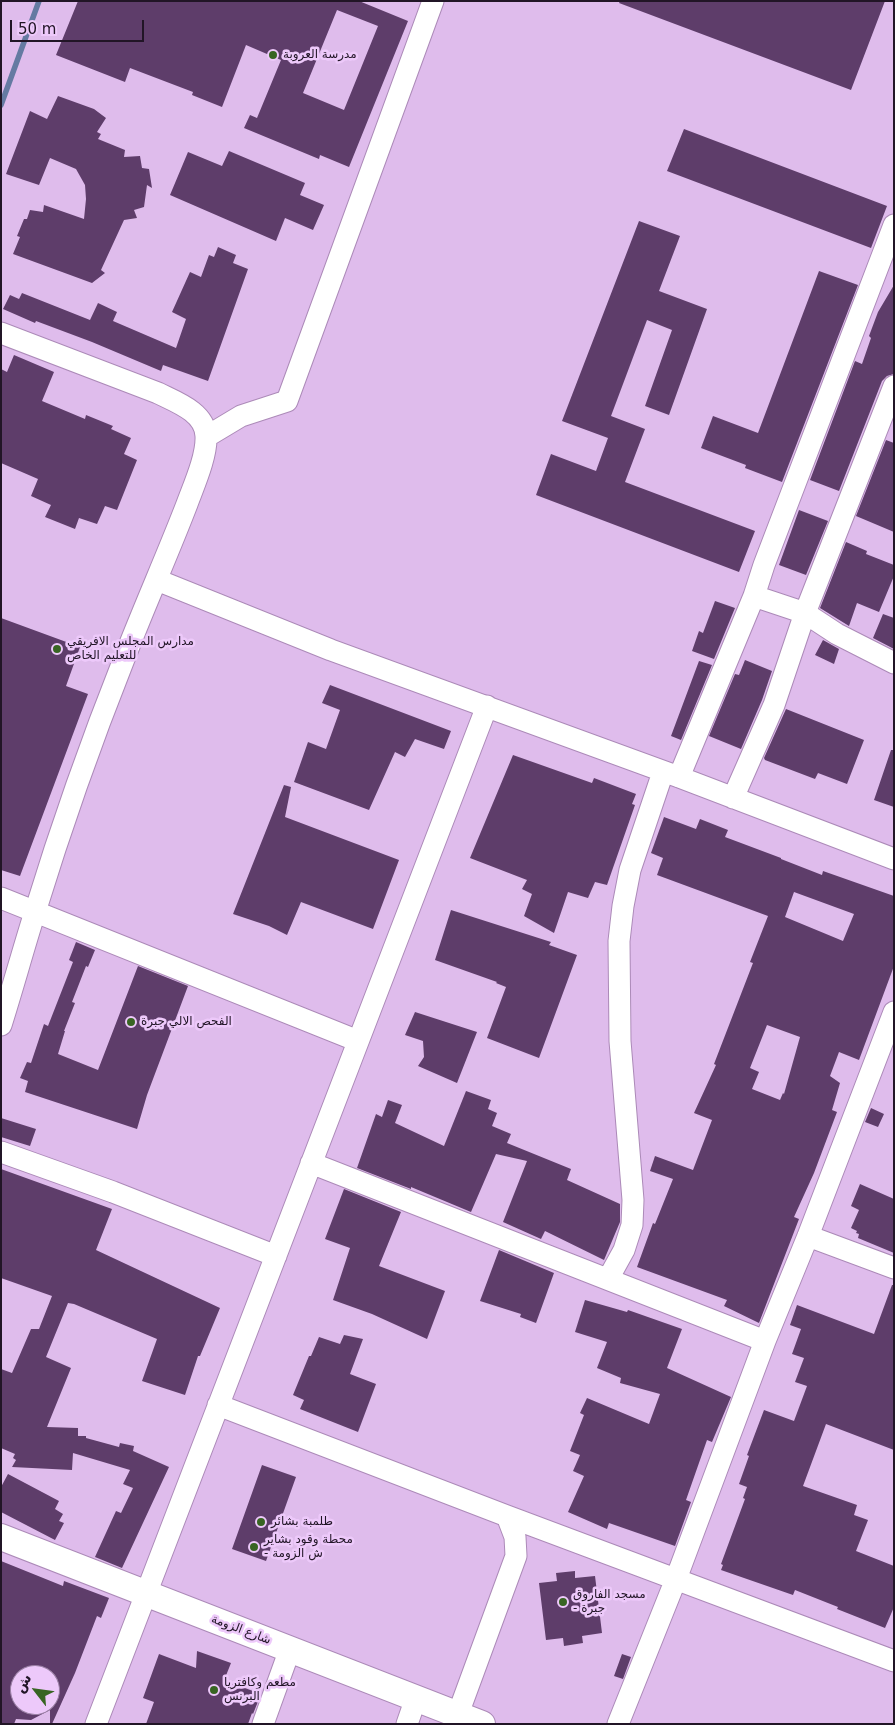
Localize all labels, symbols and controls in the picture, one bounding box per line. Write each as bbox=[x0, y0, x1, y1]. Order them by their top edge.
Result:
scale bar bbox=[12, 10, 146, 42]
text: 50 m bbox=[18, 20, 56, 38]
place label: مدرسة العروبة bbox=[283, 48, 357, 62]
marker: مدرسة العروبة bbox=[267, 49, 279, 61]
place label: مدارس المجلس الافريقي للتعليم الخاص bbox=[67, 635, 194, 663]
marker: مدارس المجلس الافريقي للتعليم الخاص bbox=[51, 643, 63, 655]
place label: الفحص الالي جبرة bbox=[141, 1015, 232, 1029]
marker: الفحص الالي جبرة bbox=[125, 1016, 137, 1028]
place label: طلمبة بشائر bbox=[271, 1515, 333, 1529]
marker: طلمبة بشائر bbox=[255, 1516, 267, 1528]
place label: محطة وقود بشاير - ش الزومة bbox=[264, 1533, 353, 1561]
marker: محطة وقود بشاير - ش الزومة bbox=[248, 1541, 260, 1553]
place label: مسجد الفاروق - جبرة bbox=[573, 1588, 646, 1616]
marker: مسجد الفاروق - جبرة bbox=[557, 1596, 569, 1608]
street label: شارع الزومة bbox=[209, 1612, 273, 1648]
north arrow bbox=[10, 1665, 60, 1715]
text: ش bbox=[11, 1671, 35, 1695]
place label: مطعم وكافتريا البرنس bbox=[224, 1676, 296, 1704]
marker: مطعم وكافتريا البرنس bbox=[208, 1684, 220, 1696]

